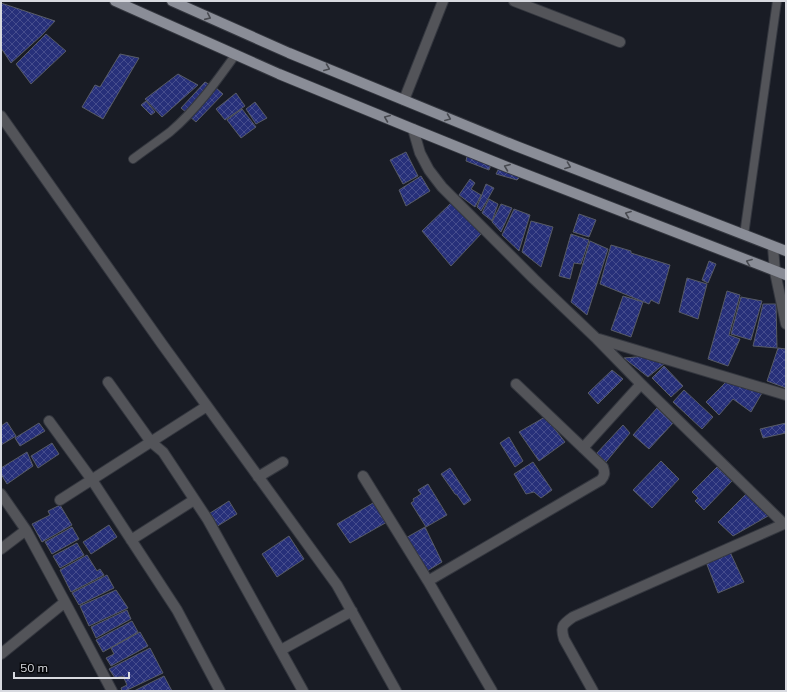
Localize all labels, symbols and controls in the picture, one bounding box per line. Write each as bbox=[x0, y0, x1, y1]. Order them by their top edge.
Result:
one-way arrow bbox=[204, 12, 211, 20]
one-way arrow bbox=[324, 64, 331, 72]
one-way arrow bbox=[444, 113, 451, 121]
one-way arrow bbox=[384, 114, 391, 122]
one-way arrow bbox=[565, 162, 572, 170]
one-way arrow bbox=[504, 163, 511, 171]
one-way arrow bbox=[625, 211, 632, 219]
one-way arrow bbox=[746, 258, 753, 266]
scale bar bbox=[14, 654, 129, 680]
text: 50 m bbox=[20, 660, 48, 675]

